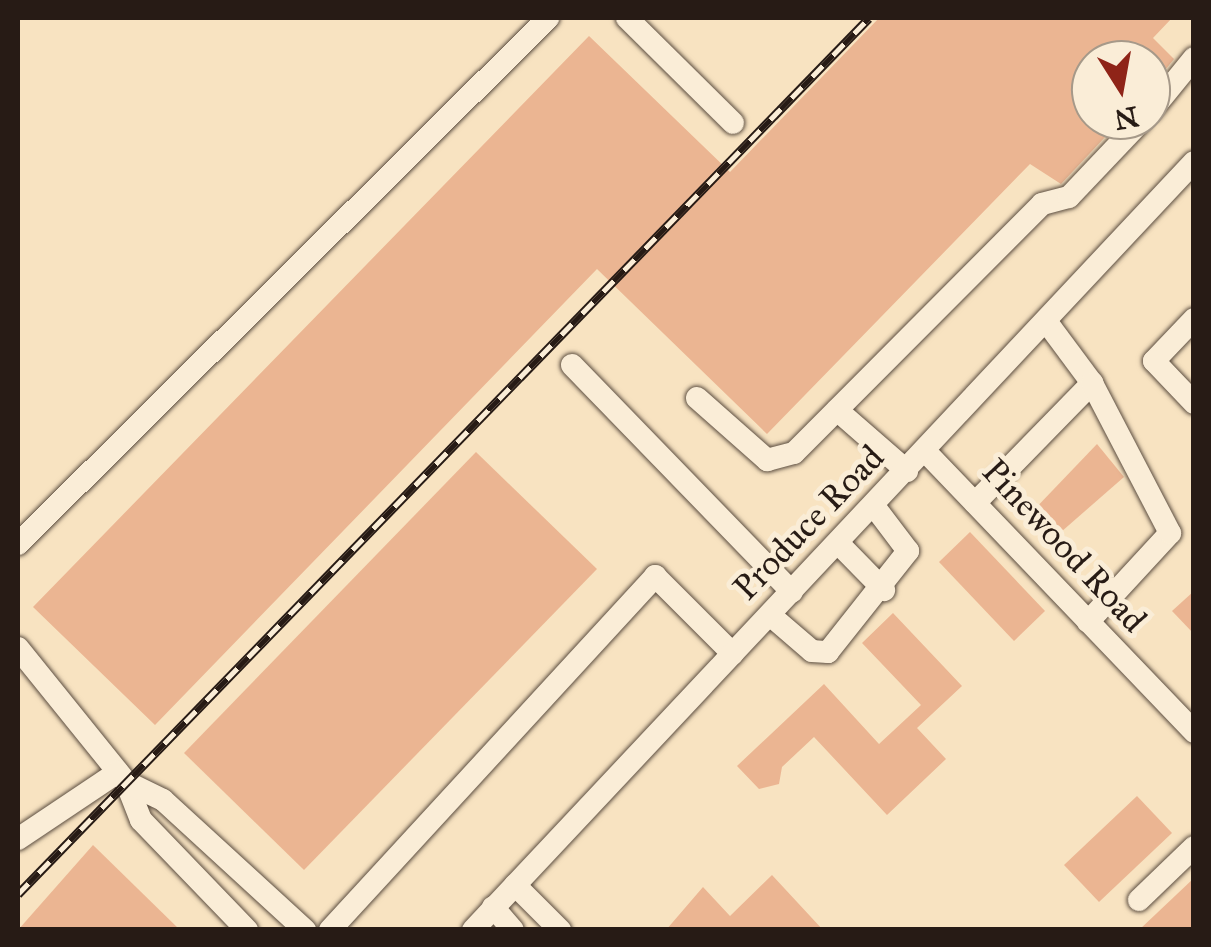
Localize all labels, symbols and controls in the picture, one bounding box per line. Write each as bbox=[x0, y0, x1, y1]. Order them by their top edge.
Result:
north arrow bbox=[1071, 40, 1171, 140]
text: N bbox=[1111, 99, 1141, 137]
street label: Produce Road bbox=[725, 437, 893, 609]
street label: Pinewood Road bbox=[973, 451, 1155, 641]

